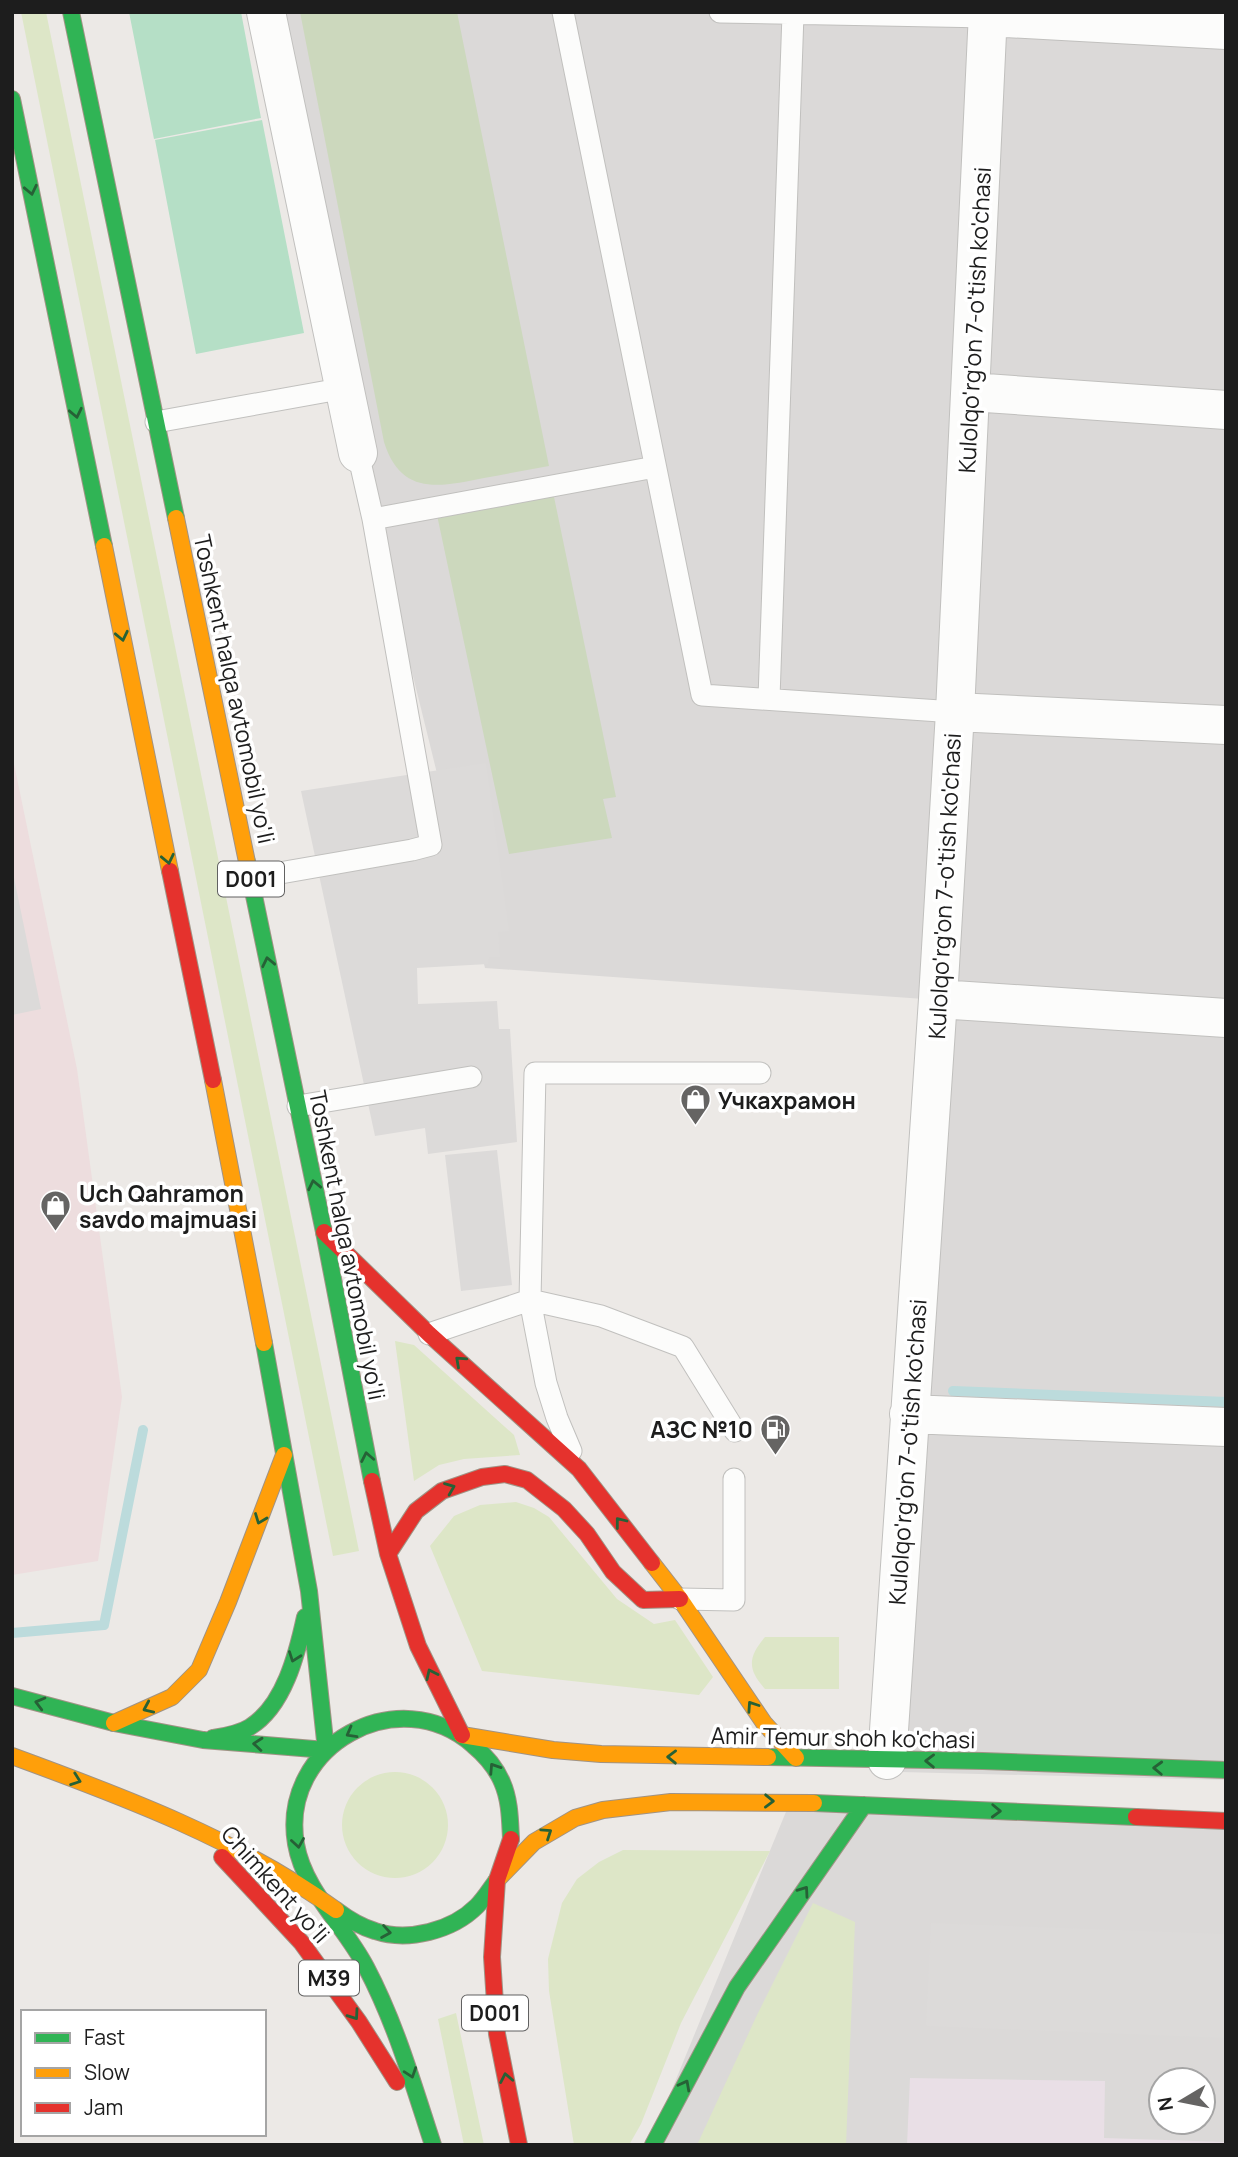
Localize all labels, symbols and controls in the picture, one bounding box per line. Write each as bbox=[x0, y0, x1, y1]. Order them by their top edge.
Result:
street label: Kulolqo'rg'on 7-o'tish ko'chasi bbox=[950, 166, 998, 474]
one-way arrow bbox=[22, 184, 37, 196]
one-way arrow bbox=[68, 407, 83, 419]
street label: Toshkent halqa avtomobil yo'li bbox=[187, 532, 283, 846]
one-way arrow bbox=[114, 630, 129, 642]
street label: Kulolqo'rg'on 7-o'tish ko'chasi bbox=[920, 732, 968, 1040]
one-way arrow bbox=[159, 853, 174, 865]
road number: D001 bbox=[218, 862, 284, 896]
one-way arrow bbox=[262, 956, 277, 968]
shop icon: Учкахрамон bbox=[678, 1083, 712, 1127]
place label: Учкахрамон bbox=[718, 1084, 856, 1116]
street label: Toshkent halqa avtomobil yo'li bbox=[302, 1087, 394, 1403]
place label: Uch Qahramon savdo majmuasi bbox=[79, 1177, 257, 1235]
one-way arrow bbox=[308, 1179, 323, 1191]
shop icon: Uch Qahramon savdo majmuasi bbox=[39, 1189, 73, 1233]
street label: Kulolqo'rg'on 7-o'tish ko'chasi bbox=[880, 1298, 934, 1606]
one-way arrow bbox=[455, 1357, 468, 1369]
fuel station icon: АЗС №10 bbox=[759, 1412, 793, 1456]
place label: АЗС №10 bbox=[650, 1413, 753, 1445]
one-way arrow bbox=[360, 1451, 375, 1462]
one-way arrow bbox=[444, 1483, 456, 1497]
one-way arrow bbox=[254, 1512, 268, 1524]
one-way arrow bbox=[615, 1517, 628, 1529]
one-way arrow bbox=[288, 1651, 302, 1663]
one-way arrow bbox=[425, 1669, 439, 1681]
one-way arrow bbox=[34, 1697, 46, 1711]
one-way arrow bbox=[143, 1700, 155, 1714]
one-way arrow bbox=[748, 1701, 761, 1714]
street label: Amir Temur shoh ko'chasi bbox=[710, 1719, 976, 1755]
one-way arrow bbox=[345, 1725, 358, 1738]
one-way arrow bbox=[252, 1737, 263, 1752]
one-way arrow bbox=[666, 1749, 677, 1765]
one-way arrow bbox=[924, 1753, 935, 1768]
one-way arrow bbox=[1152, 1760, 1163, 1775]
one-way arrow bbox=[489, 1763, 502, 1776]
one-way arrow bbox=[70, 1771, 82, 1785]
one-way arrow bbox=[764, 1793, 774, 1809]
one-way arrow bbox=[991, 1803, 1002, 1818]
street label: Chimkent yo‘li bbox=[215, 1818, 337, 1950]
one-way arrow bbox=[539, 1829, 552, 1841]
one-way arrow bbox=[290, 1837, 305, 1849]
one-way arrow bbox=[796, 1886, 808, 1899]
one-way arrow bbox=[380, 1924, 392, 1939]
road number: M39 bbox=[299, 1960, 359, 1996]
road number: D001 bbox=[462, 1996, 528, 2030]
one-way arrow bbox=[346, 2007, 359, 2020]
legend bbox=[21, 2010, 266, 2136]
text: Fast bbox=[84, 2023, 125, 2051]
text: Slow bbox=[84, 2058, 130, 2086]
one-way arrow bbox=[403, 2066, 417, 2079]
north arrow bbox=[1147, 2066, 1217, 2136]
one-way arrow bbox=[499, 2072, 514, 2084]
one-way arrow bbox=[677, 2079, 690, 2092]
text: Jam bbox=[84, 2093, 123, 2121]
text: N bbox=[1151, 2095, 1179, 2113]

